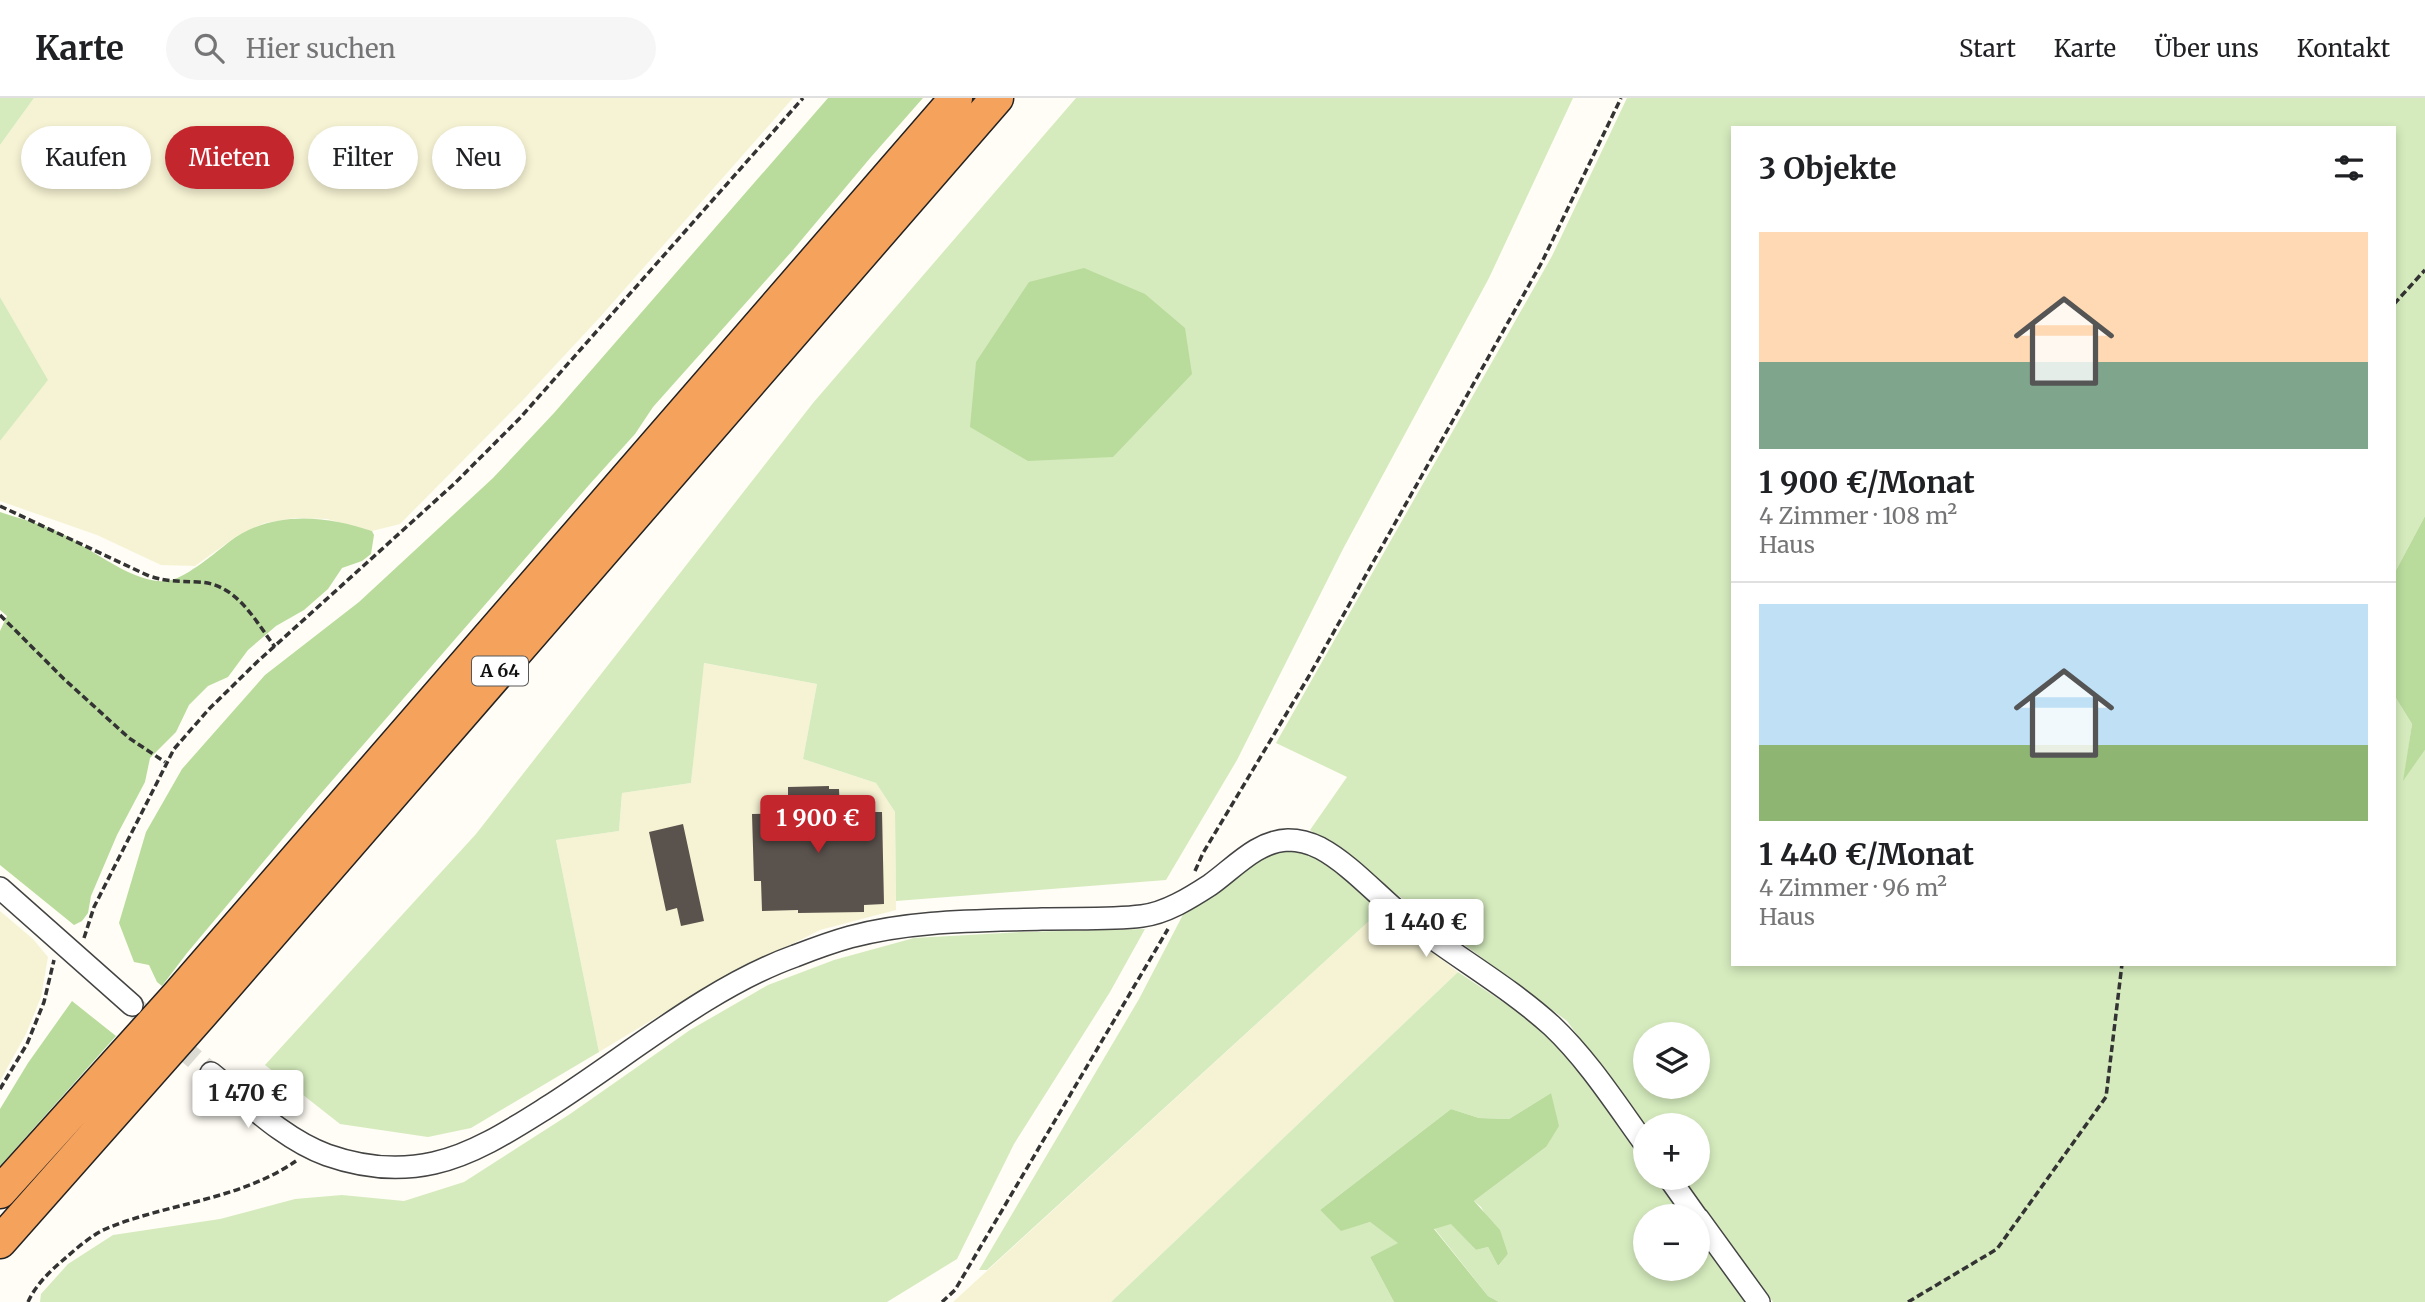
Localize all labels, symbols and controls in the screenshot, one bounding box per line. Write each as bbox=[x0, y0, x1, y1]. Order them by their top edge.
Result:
search box bbox=[166, 17, 656, 80]
text: Karte bbox=[35, 28, 124, 69]
icon: search bbox=[190, 29, 228, 67]
text: Hier suchen bbox=[246, 32, 396, 65]
text: Start bbox=[1959, 33, 2016, 64]
text: Karte bbox=[2054, 33, 2116, 64]
text: Über uns bbox=[2154, 33, 2259, 64]
text: Kontakt bbox=[2297, 33, 2390, 64]
chip: Kaufen bbox=[21, 126, 151, 189]
chip: Mieten bbox=[165, 126, 294, 189]
chip: Filter bbox=[308, 126, 418, 189]
chip: Neu bbox=[432, 126, 526, 189]
text: 3 Objekte bbox=[1759, 149, 1896, 187]
icon: filters bbox=[2330, 149, 2368, 187]
icon: home bbox=[2001, 278, 2127, 404]
text: 1 900 €/Monat bbox=[1759, 463, 1975, 501]
text: 4 Zimmer · 108 m² bbox=[1759, 501, 1957, 530]
text: Haus bbox=[1759, 530, 1815, 559]
icon: home bbox=[2001, 650, 2127, 776]
road number: A 64 bbox=[472, 656, 528, 686]
pin: 1 900 € bbox=[753, 796, 883, 855]
text: 1 900 € bbox=[776, 803, 860, 832]
text: 1 440 €/Monat bbox=[1759, 835, 1974, 873]
text: 4 Zimmer · 96 m² bbox=[1759, 873, 1947, 902]
pin: 1 440 € bbox=[1361, 900, 1491, 959]
text: Haus bbox=[1759, 902, 1815, 931]
text: 1 440 € bbox=[1385, 907, 1467, 936]
map controls bbox=[1633, 1022, 1710, 1281]
button: layers bbox=[1633, 1022, 1710, 1099]
pin: 1 470 € bbox=[183, 1070, 313, 1130]
text: 1 470 € bbox=[208, 1078, 288, 1107]
button: + bbox=[1633, 1113, 1710, 1190]
button: − bbox=[1633, 1204, 1710, 1281]

